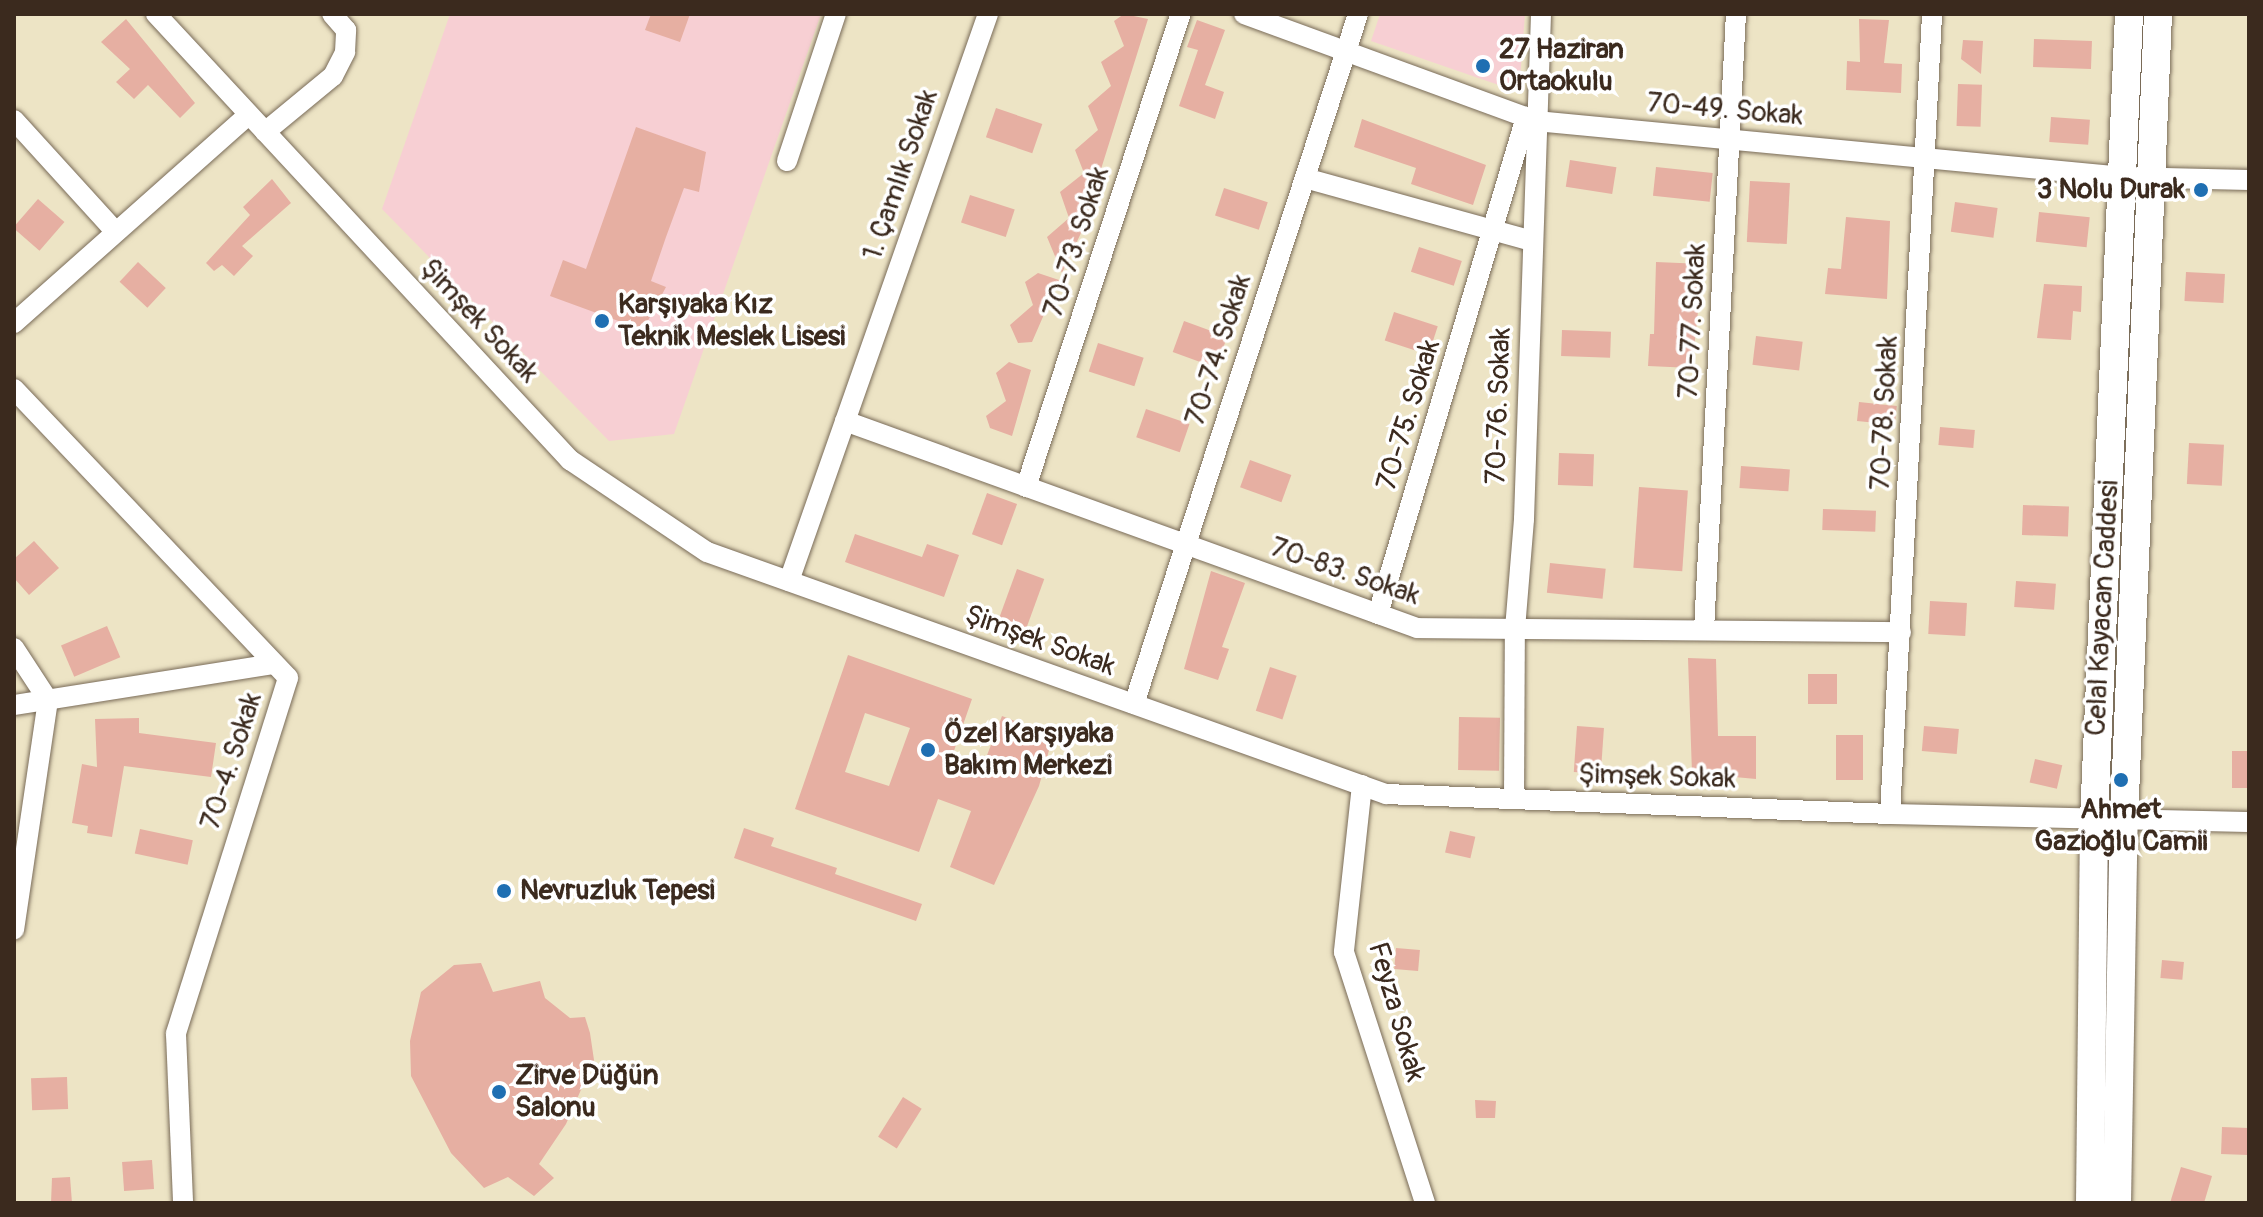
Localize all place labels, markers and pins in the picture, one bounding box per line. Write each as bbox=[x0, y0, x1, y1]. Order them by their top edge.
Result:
place label: 27 Haziran Ortaokulu bbox=[1499, 33, 1624, 99]
marker: 27 Haziran Ortaokulu bbox=[1474, 57, 1492, 75]
place label: 3 Nolu Durak bbox=[2037, 173, 2185, 207]
marker: 3 Nolu Durak bbox=[2192, 181, 2210, 199]
place label: Karşıyaka Kız Teknik Meslek Lisesi bbox=[618, 288, 845, 354]
marker: Karşıyaka Kız Teknik Meslek Lisesi bbox=[593, 312, 611, 330]
place label: Özel Karşıyaka Bakım Merkezi bbox=[944, 717, 1114, 783]
marker: Özel Karşıyaka Bakım Merkezi bbox=[919, 741, 937, 759]
marker: Ahmet Gazioğlu Camii bbox=[2112, 771, 2130, 789]
place label: Ahmet Gazioğlu Camii bbox=[2035, 793, 2207, 859]
place label: Nevruzluk Tepesi bbox=[520, 874, 715, 908]
marker: Nevruzluk Tepesi bbox=[495, 882, 513, 900]
place label: Zirve Düğün Salonu bbox=[515, 1059, 659, 1125]
marker: Zirve Düğün Salonu bbox=[490, 1083, 508, 1101]

